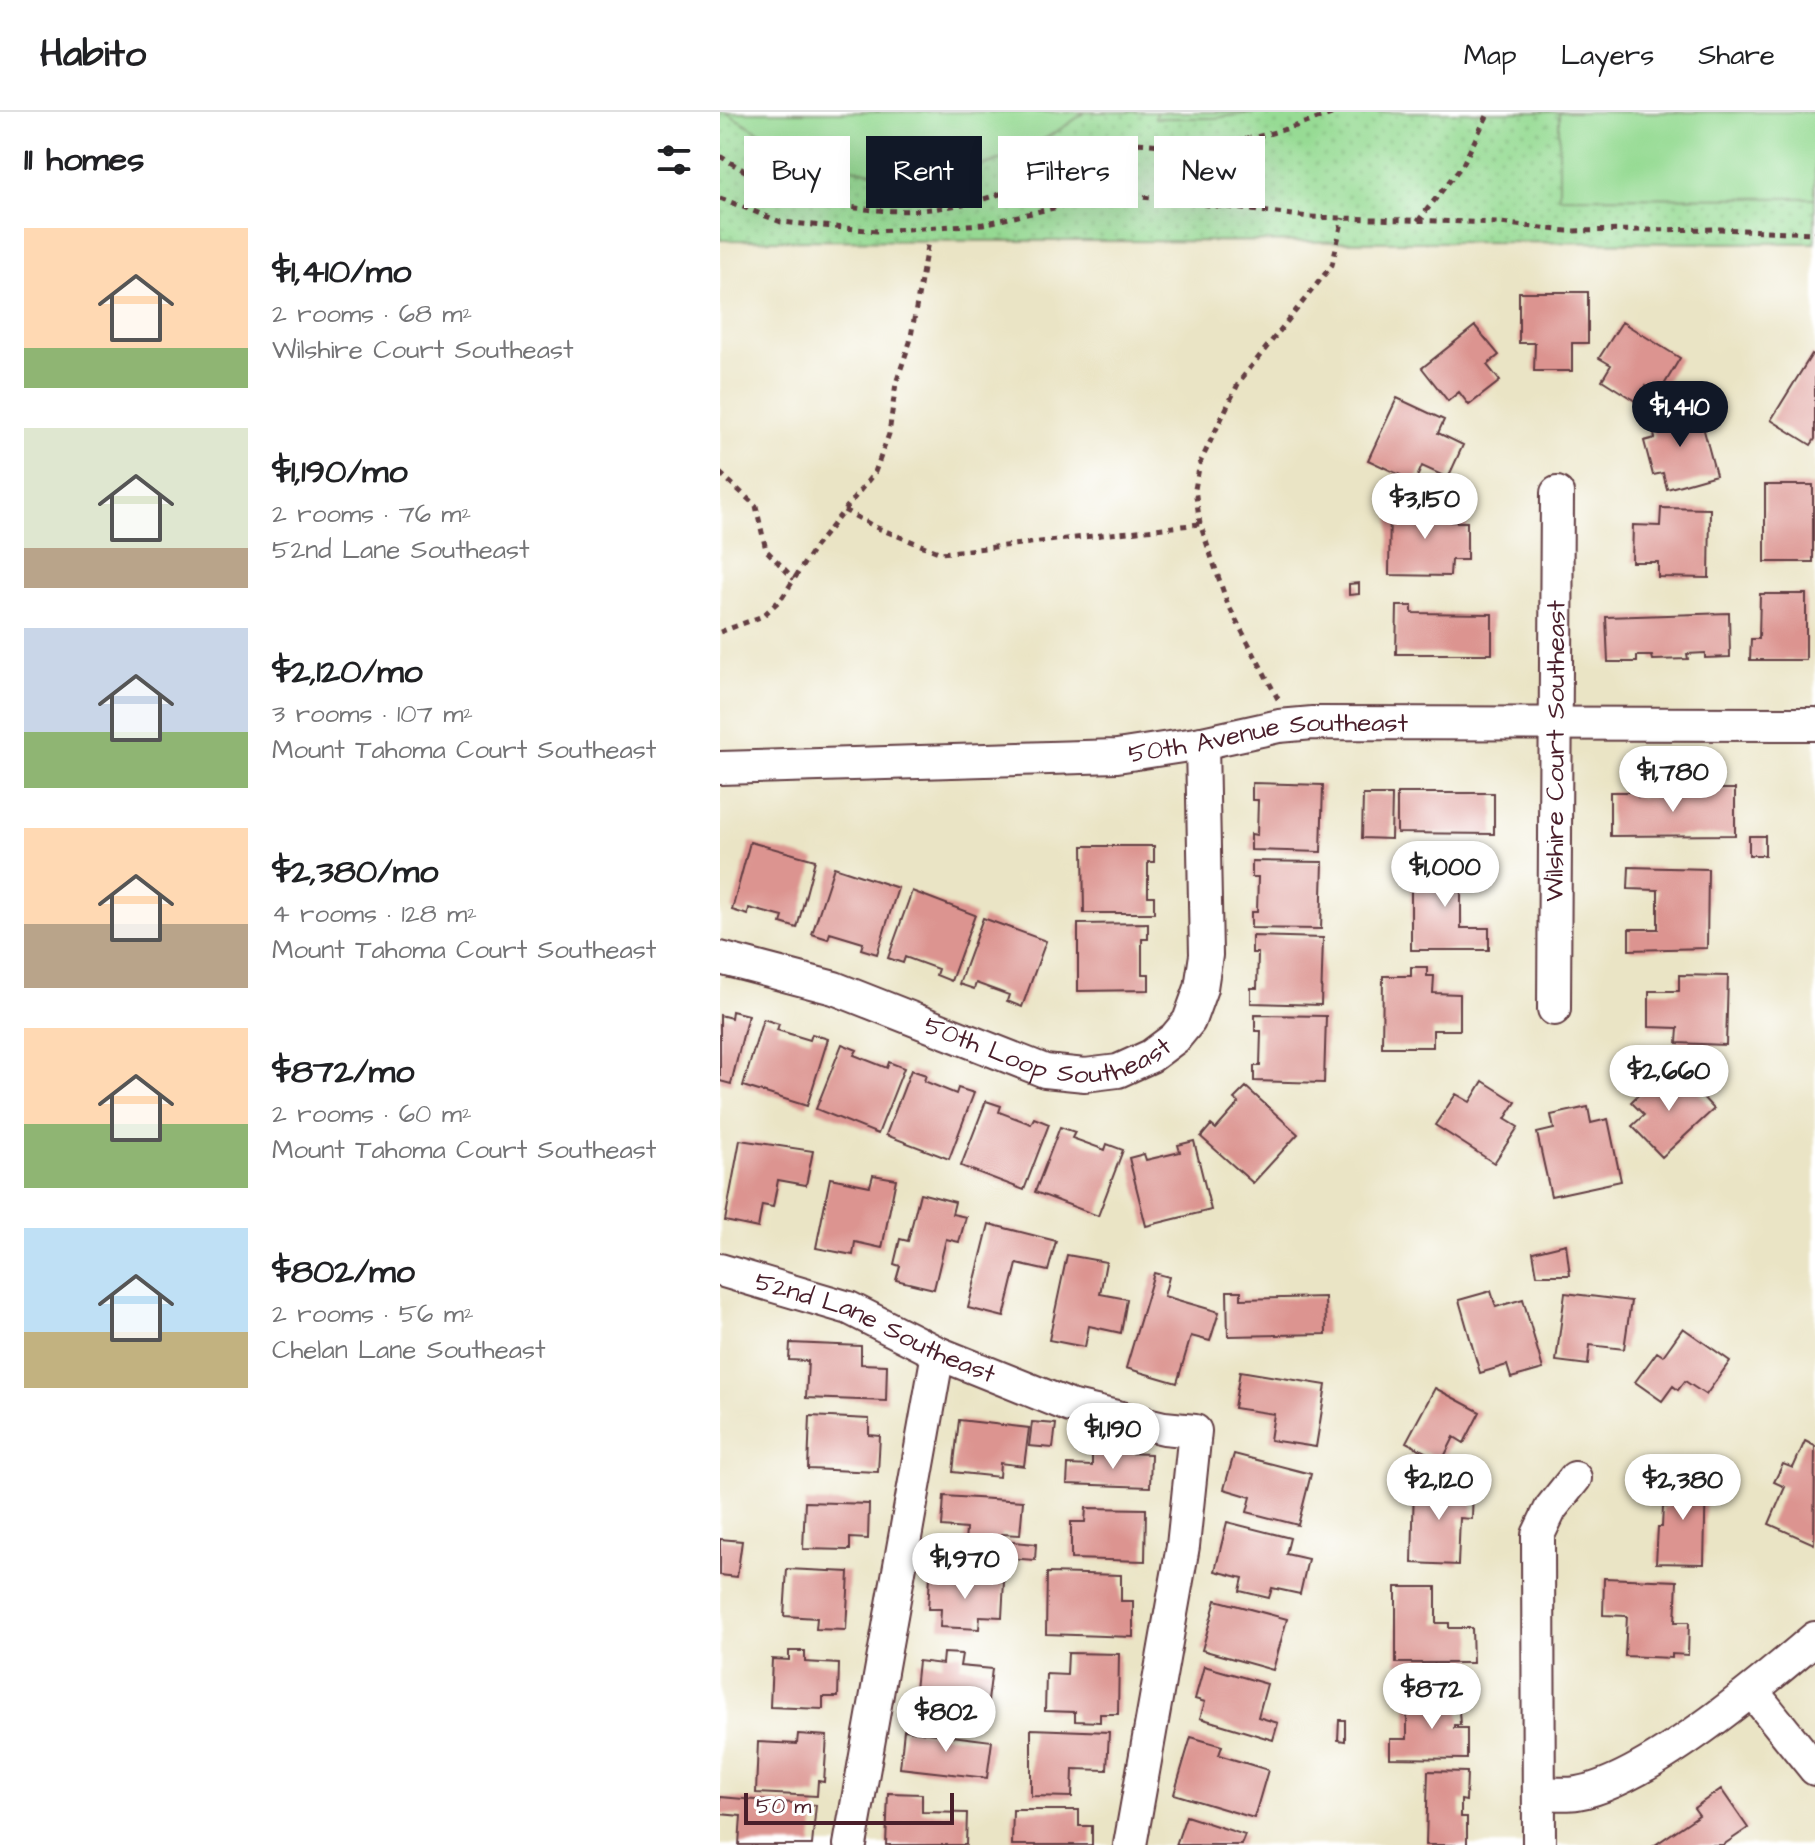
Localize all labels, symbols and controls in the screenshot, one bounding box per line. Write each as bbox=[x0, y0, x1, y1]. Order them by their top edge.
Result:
text: Habito bbox=[40, 29, 146, 81]
text: Map bbox=[1464, 36, 1517, 75]
text: Layers bbox=[1561, 36, 1654, 75]
text: Share bbox=[1698, 36, 1775, 75]
text: 11 homes bbox=[24, 136, 144, 184]
chip: Buy bbox=[744, 136, 850, 208]
chip: Rent bbox=[866, 136, 982, 208]
chip: Filters bbox=[998, 136, 1138, 208]
chip: New bbox=[1154, 136, 1265, 208]
icon: filters bbox=[652, 138, 696, 182]
text: $1,410/mo bbox=[272, 248, 411, 296]
icon: home bbox=[88, 260, 184, 356]
text: 2 rooms · 68 m² bbox=[272, 296, 472, 332]
text: Wilshire Court Southeast bbox=[272, 332, 573, 368]
pin: $1,410 bbox=[1615, 381, 1745, 449]
text: $1,410 bbox=[1650, 389, 1710, 425]
text: $1,190/mo bbox=[272, 448, 408, 496]
icon: home bbox=[88, 460, 184, 556]
pin: $3,150 bbox=[1360, 473, 1490, 541]
text: $3,150 bbox=[1390, 481, 1460, 517]
text: 2 rooms · 76 m² bbox=[272, 496, 471, 532]
text: 52nd Lane Southeast bbox=[272, 532, 530, 568]
street label: Wilshire Court Southeast bbox=[1537, 600, 1574, 902]
text: $2,120/mo bbox=[272, 648, 423, 696]
icon: home bbox=[88, 660, 184, 756]
text: 3 rooms · 107 m² bbox=[272, 696, 473, 732]
street label: 50th Avenue Southeast bbox=[1126, 705, 1409, 772]
text: Mount Tahoma Court Southeast bbox=[272, 732, 656, 768]
pin: $1,780 bbox=[1608, 746, 1738, 814]
text: $1,780 bbox=[1637, 754, 1709, 790]
pin: $1,000 bbox=[1380, 841, 1510, 909]
text: $2,380/mo bbox=[272, 848, 438, 896]
text: $1,000 bbox=[1409, 849, 1481, 885]
icon: home bbox=[88, 860, 184, 956]
text: 4 rooms · 128 m² bbox=[272, 896, 477, 932]
text: Mount Tahoma Court Southeast bbox=[272, 932, 656, 968]
street label: 50th Loop Southeast bbox=[919, 1007, 1179, 1093]
pin: $2,660 bbox=[1604, 1045, 1734, 1113]
text: $872/mo bbox=[272, 1048, 414, 1096]
text: $2,660 bbox=[1628, 1053, 1710, 1089]
icon: home bbox=[88, 1060, 184, 1156]
text: 2 rooms · 60 m² bbox=[272, 1096, 472, 1132]
text: Mount Tahoma Court Southeast bbox=[272, 1132, 656, 1168]
text: $802/mo bbox=[272, 1248, 415, 1296]
icon: home bbox=[88, 1260, 184, 1356]
street label: 52nd Lane Southeast bbox=[751, 1263, 1001, 1392]
text: 2 rooms · 56 m² bbox=[272, 1296, 474, 1332]
text: Chelan Lane Southeast bbox=[272, 1332, 546, 1368]
pin: $1,190 bbox=[1048, 1403, 1178, 1471]
text: $1,190 bbox=[1085, 1411, 1141, 1447]
pin: $2,120 bbox=[1374, 1454, 1504, 1522]
pin: $2,380 bbox=[1618, 1454, 1748, 1522]
text: $2,120 bbox=[1405, 1462, 1473, 1498]
text: $2,380 bbox=[1643, 1462, 1723, 1498]
pin: $1,970 bbox=[900, 1533, 1030, 1601]
text: $1,970 bbox=[930, 1541, 1000, 1577]
pin: $872 bbox=[1385, 1663, 1479, 1731]
text: $872 bbox=[1401, 1671, 1463, 1707]
pin: $802 bbox=[899, 1686, 993, 1754]
text: $802 bbox=[915, 1694, 977, 1730]
scale bar bbox=[744, 1789, 954, 1825]
text: 50 m bbox=[756, 1791, 811, 1822]

